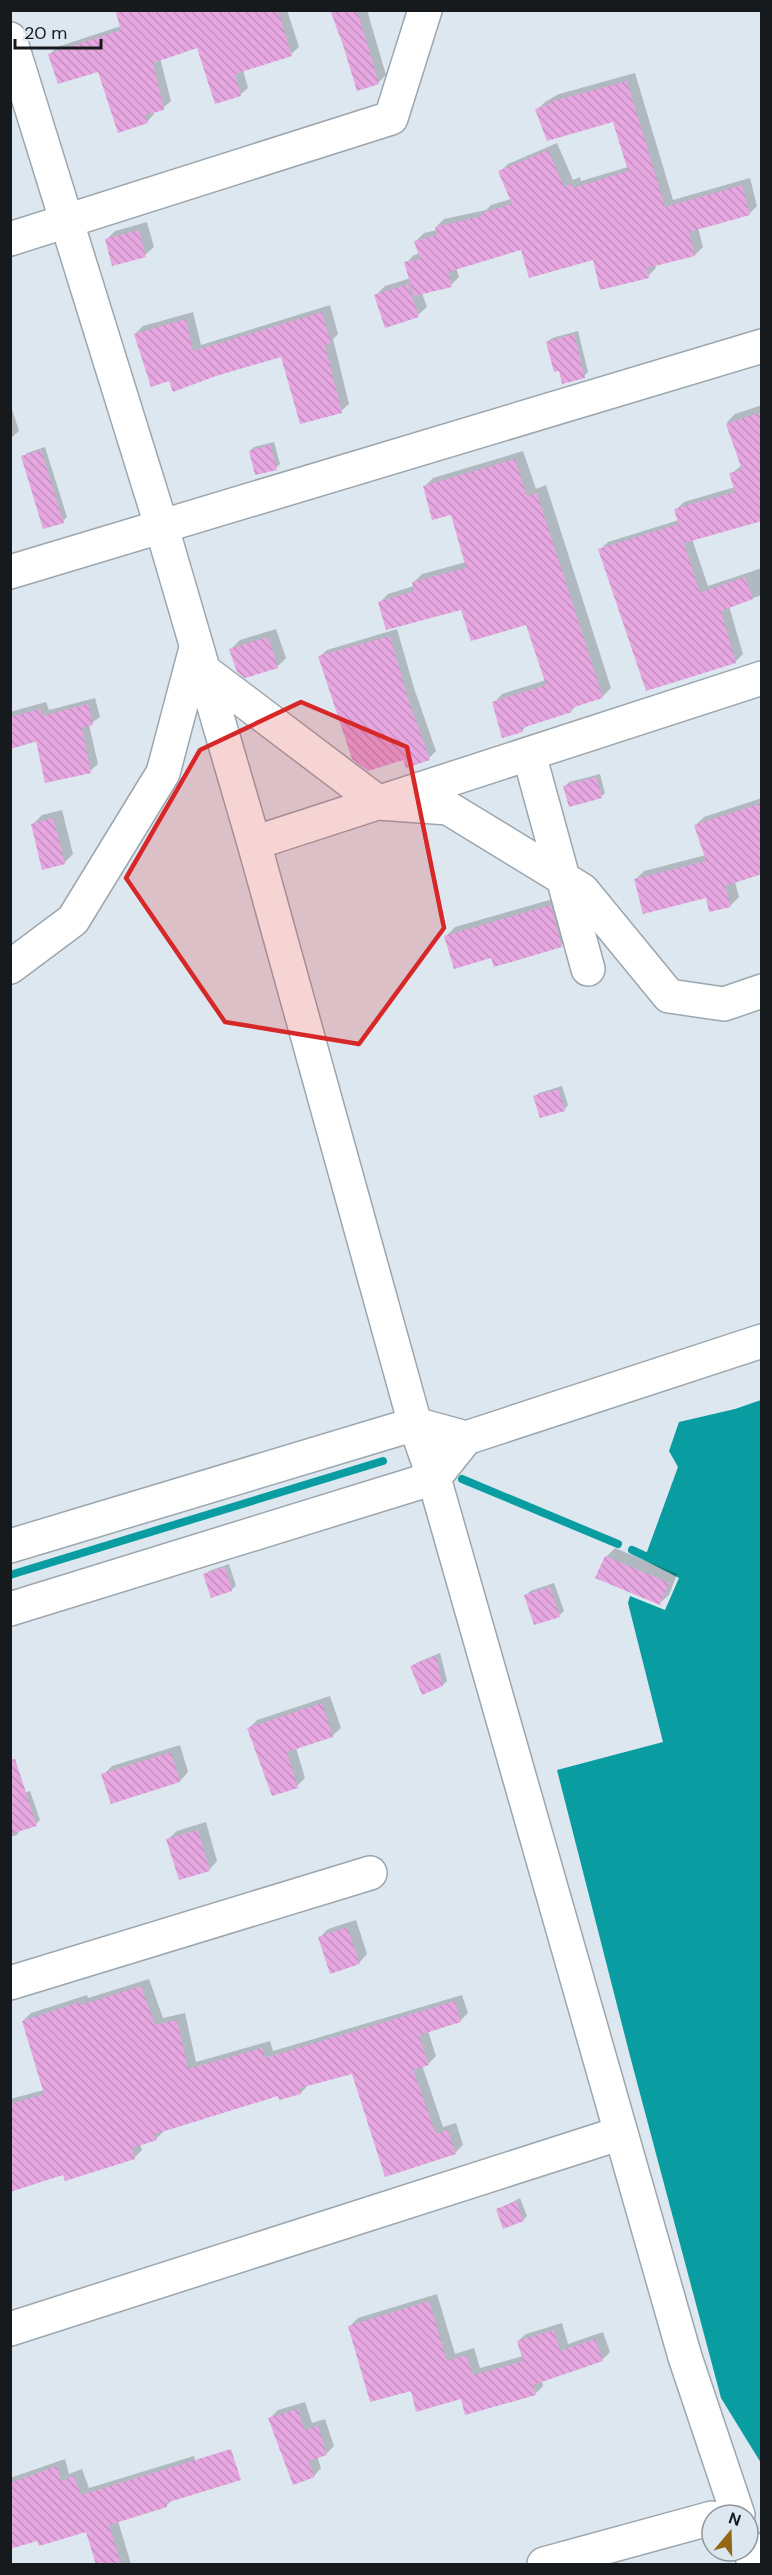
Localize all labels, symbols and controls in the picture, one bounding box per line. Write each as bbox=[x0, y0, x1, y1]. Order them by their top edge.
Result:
scale bar bbox=[15, 12, 100, 50]
text: 20 m bbox=[24, 21, 67, 45]
north arrow bbox=[700, 2503, 760, 2563]
text: N bbox=[726, 2507, 744, 2531]

